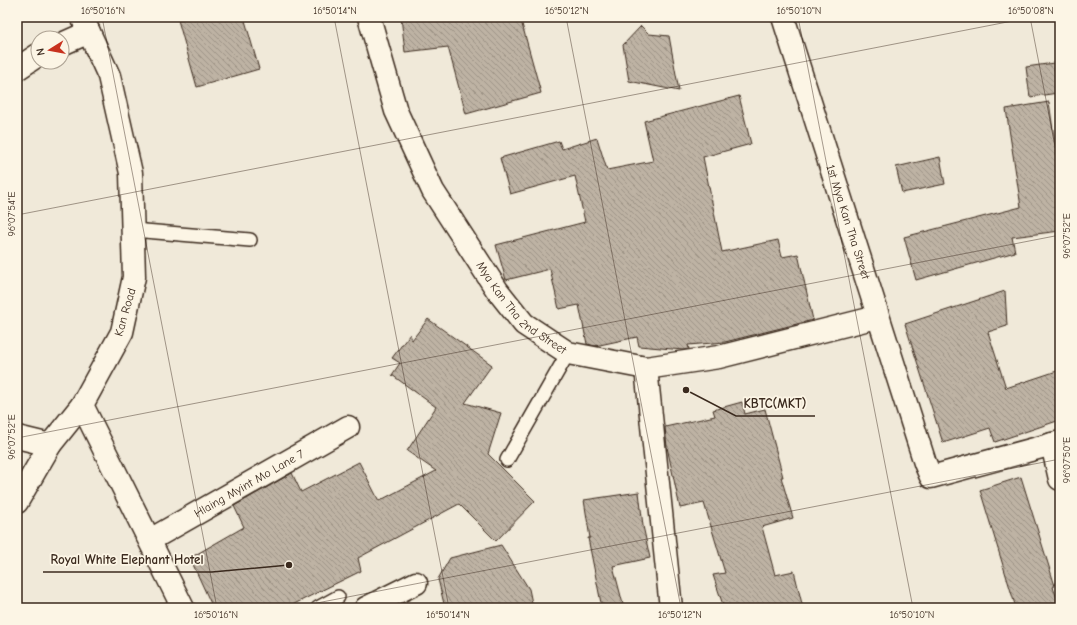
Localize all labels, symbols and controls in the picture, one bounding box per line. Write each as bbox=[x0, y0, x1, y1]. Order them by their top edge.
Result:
text: 16°50'16"N bbox=[81, 5, 125, 17]
text: 16°50'14"N bbox=[313, 5, 357, 17]
text: 16°50'12"N bbox=[545, 5, 589, 17]
text: 16°50'10"N bbox=[777, 5, 821, 17]
text: 16°50'08"N bbox=[1008, 5, 1054, 17]
north arrow bbox=[30, 30, 70, 70]
text: N bbox=[34, 47, 48, 57]
street label: 1st Mya Kan Tha Street bbox=[823, 163, 873, 281]
text: 96°07'54"E bbox=[6, 191, 18, 237]
text: 96°07'52"E bbox=[1061, 213, 1073, 259]
street label: Mya Kan Tha 2nd Street bbox=[473, 259, 570, 357]
street label: Kan Road bbox=[111, 286, 139, 338]
callout: KBTC(MKT) bbox=[736, 391, 815, 416]
text: KBTC(MKT) bbox=[744, 396, 807, 411]
text: 96°07'52"E bbox=[6, 414, 18, 460]
text: 96°07'50"E bbox=[1061, 437, 1073, 483]
street label: Hlaing Myint Mo Lane 7 bbox=[192, 446, 307, 520]
callout: Royal White Elephant Hotel bbox=[43, 547, 212, 572]
text: Royal White Elephant Hotel bbox=[51, 552, 203, 567]
text: 16°50'16"N bbox=[194, 609, 238, 621]
text: 16°50'14"N bbox=[426, 609, 470, 621]
text: 16°50'12"N bbox=[658, 609, 702, 621]
text: 16°50'10"N bbox=[890, 609, 934, 621]

